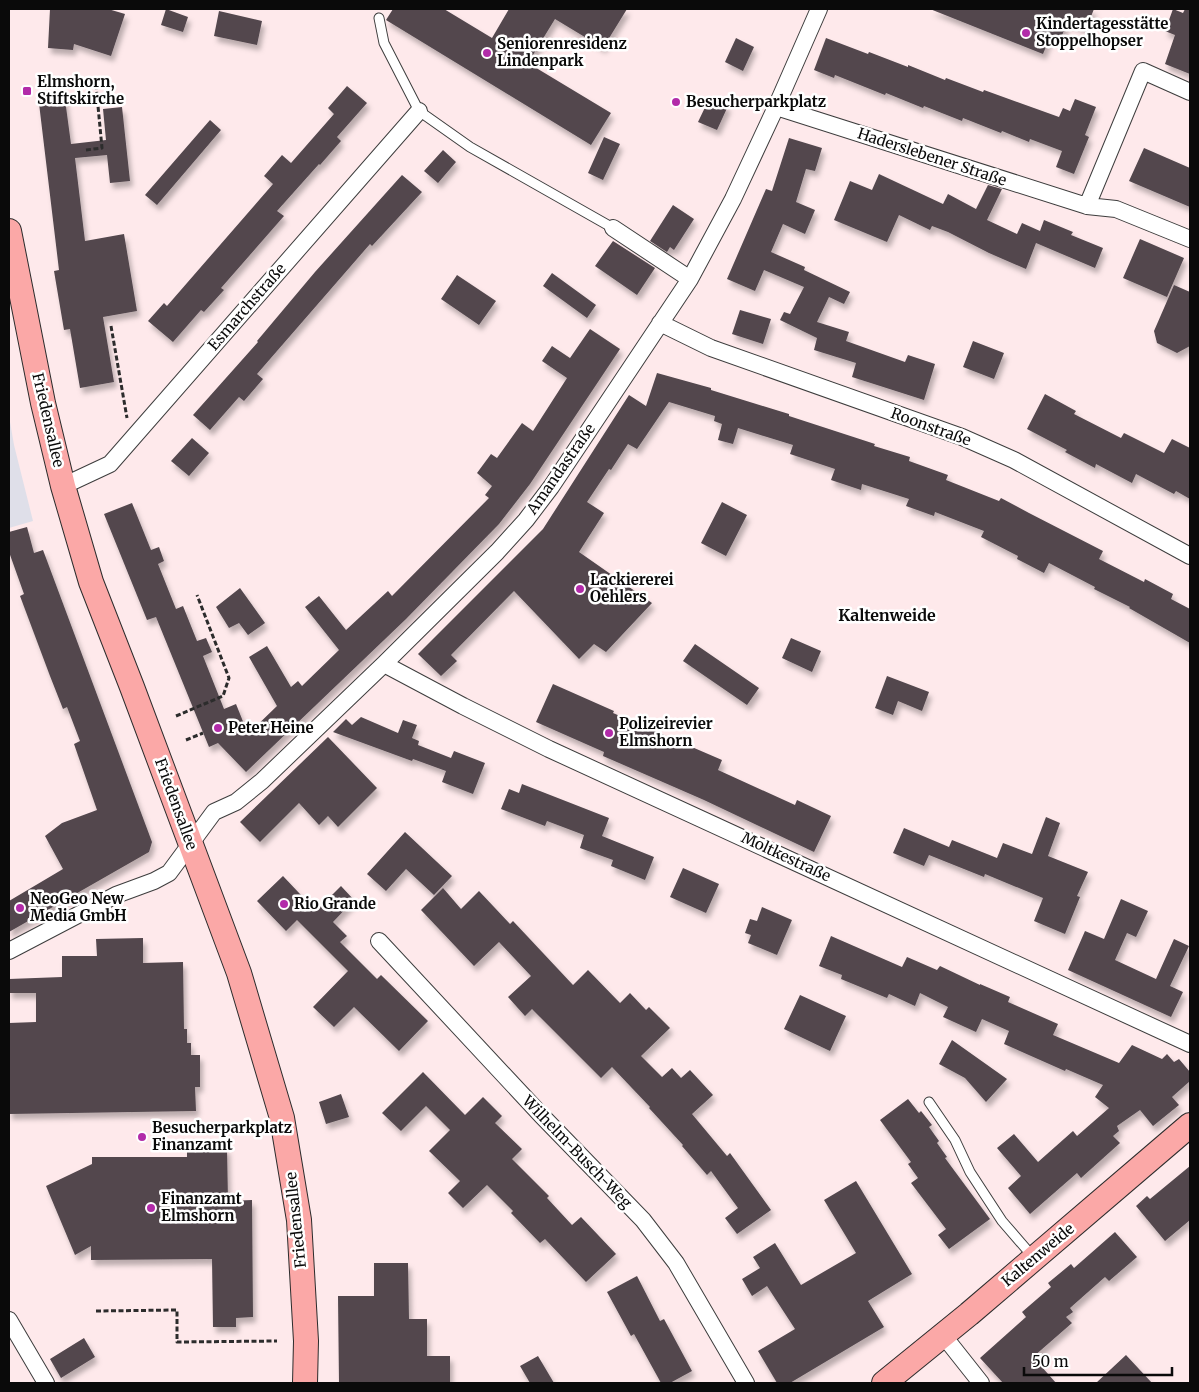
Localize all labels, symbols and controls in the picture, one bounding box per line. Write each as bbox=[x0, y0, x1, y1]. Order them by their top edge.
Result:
place label: Kindertagesstätte Stoppelhopser bbox=[1036, 14, 1168, 50]
marker: Kindertagesstätte Stoppelhopser bbox=[1020, 27, 1032, 39]
place label: Seniorenresidenz Lindenpark bbox=[497, 34, 627, 70]
marker: Seniorenresidenz Lindenpark bbox=[481, 47, 493, 59]
place label: Elmshorn, Stiftskirche bbox=[37, 72, 124, 108]
marker: Elmshorn, Stiftskirche bbox=[21, 85, 33, 97]
place label: Besucherparkplatz bbox=[686, 92, 826, 111]
marker: Besucherparkplatz bbox=[670, 96, 682, 108]
street label: Haderslebener Straße bbox=[855, 123, 1009, 190]
street label: Esmarchstraße bbox=[204, 259, 290, 354]
street label: Friedensallee bbox=[28, 371, 69, 469]
street label: Roonstraße bbox=[888, 403, 974, 450]
street label: Amandastraße bbox=[522, 420, 599, 519]
place label: Lackiererei Oehlers bbox=[590, 570, 674, 606]
marker: Lackiererei Oehlers bbox=[574, 583, 586, 595]
district label: Kaltenweide bbox=[838, 605, 936, 625]
place label: Polizeirevier Elmshorn bbox=[619, 714, 713, 750]
place label: Peter Heine bbox=[228, 718, 314, 737]
marker: Peter Heine bbox=[212, 722, 224, 734]
marker: Polizeirevier Elmshorn bbox=[603, 727, 615, 739]
street label: Friedensallee bbox=[151, 755, 202, 853]
street label: Moltkestraße bbox=[738, 828, 834, 886]
place label: NeoGeo New Media GmbH bbox=[30, 889, 127, 925]
place label: Rio Grande bbox=[294, 894, 376, 913]
marker: Rio Grande bbox=[278, 898, 290, 910]
marker: NeoGeo New Media GmbH bbox=[14, 902, 26, 914]
street label: Wilhelm-Busch-Weg bbox=[518, 1091, 636, 1212]
place label: Besucherparkplatz Finanzamt bbox=[152, 1118, 292, 1154]
marker: Besucherparkplatz Finanzamt bbox=[136, 1131, 148, 1143]
street label: Friedensallee bbox=[281, 1171, 310, 1269]
place label: Finanzamt Elmshorn bbox=[161, 1189, 242, 1225]
marker: Finanzamt Elmshorn bbox=[145, 1202, 157, 1214]
street label: Kaltenweide bbox=[998, 1219, 1078, 1290]
scale bar bbox=[1024, 1344, 1172, 1376]
text: 50 m bbox=[1032, 1352, 1069, 1371]

